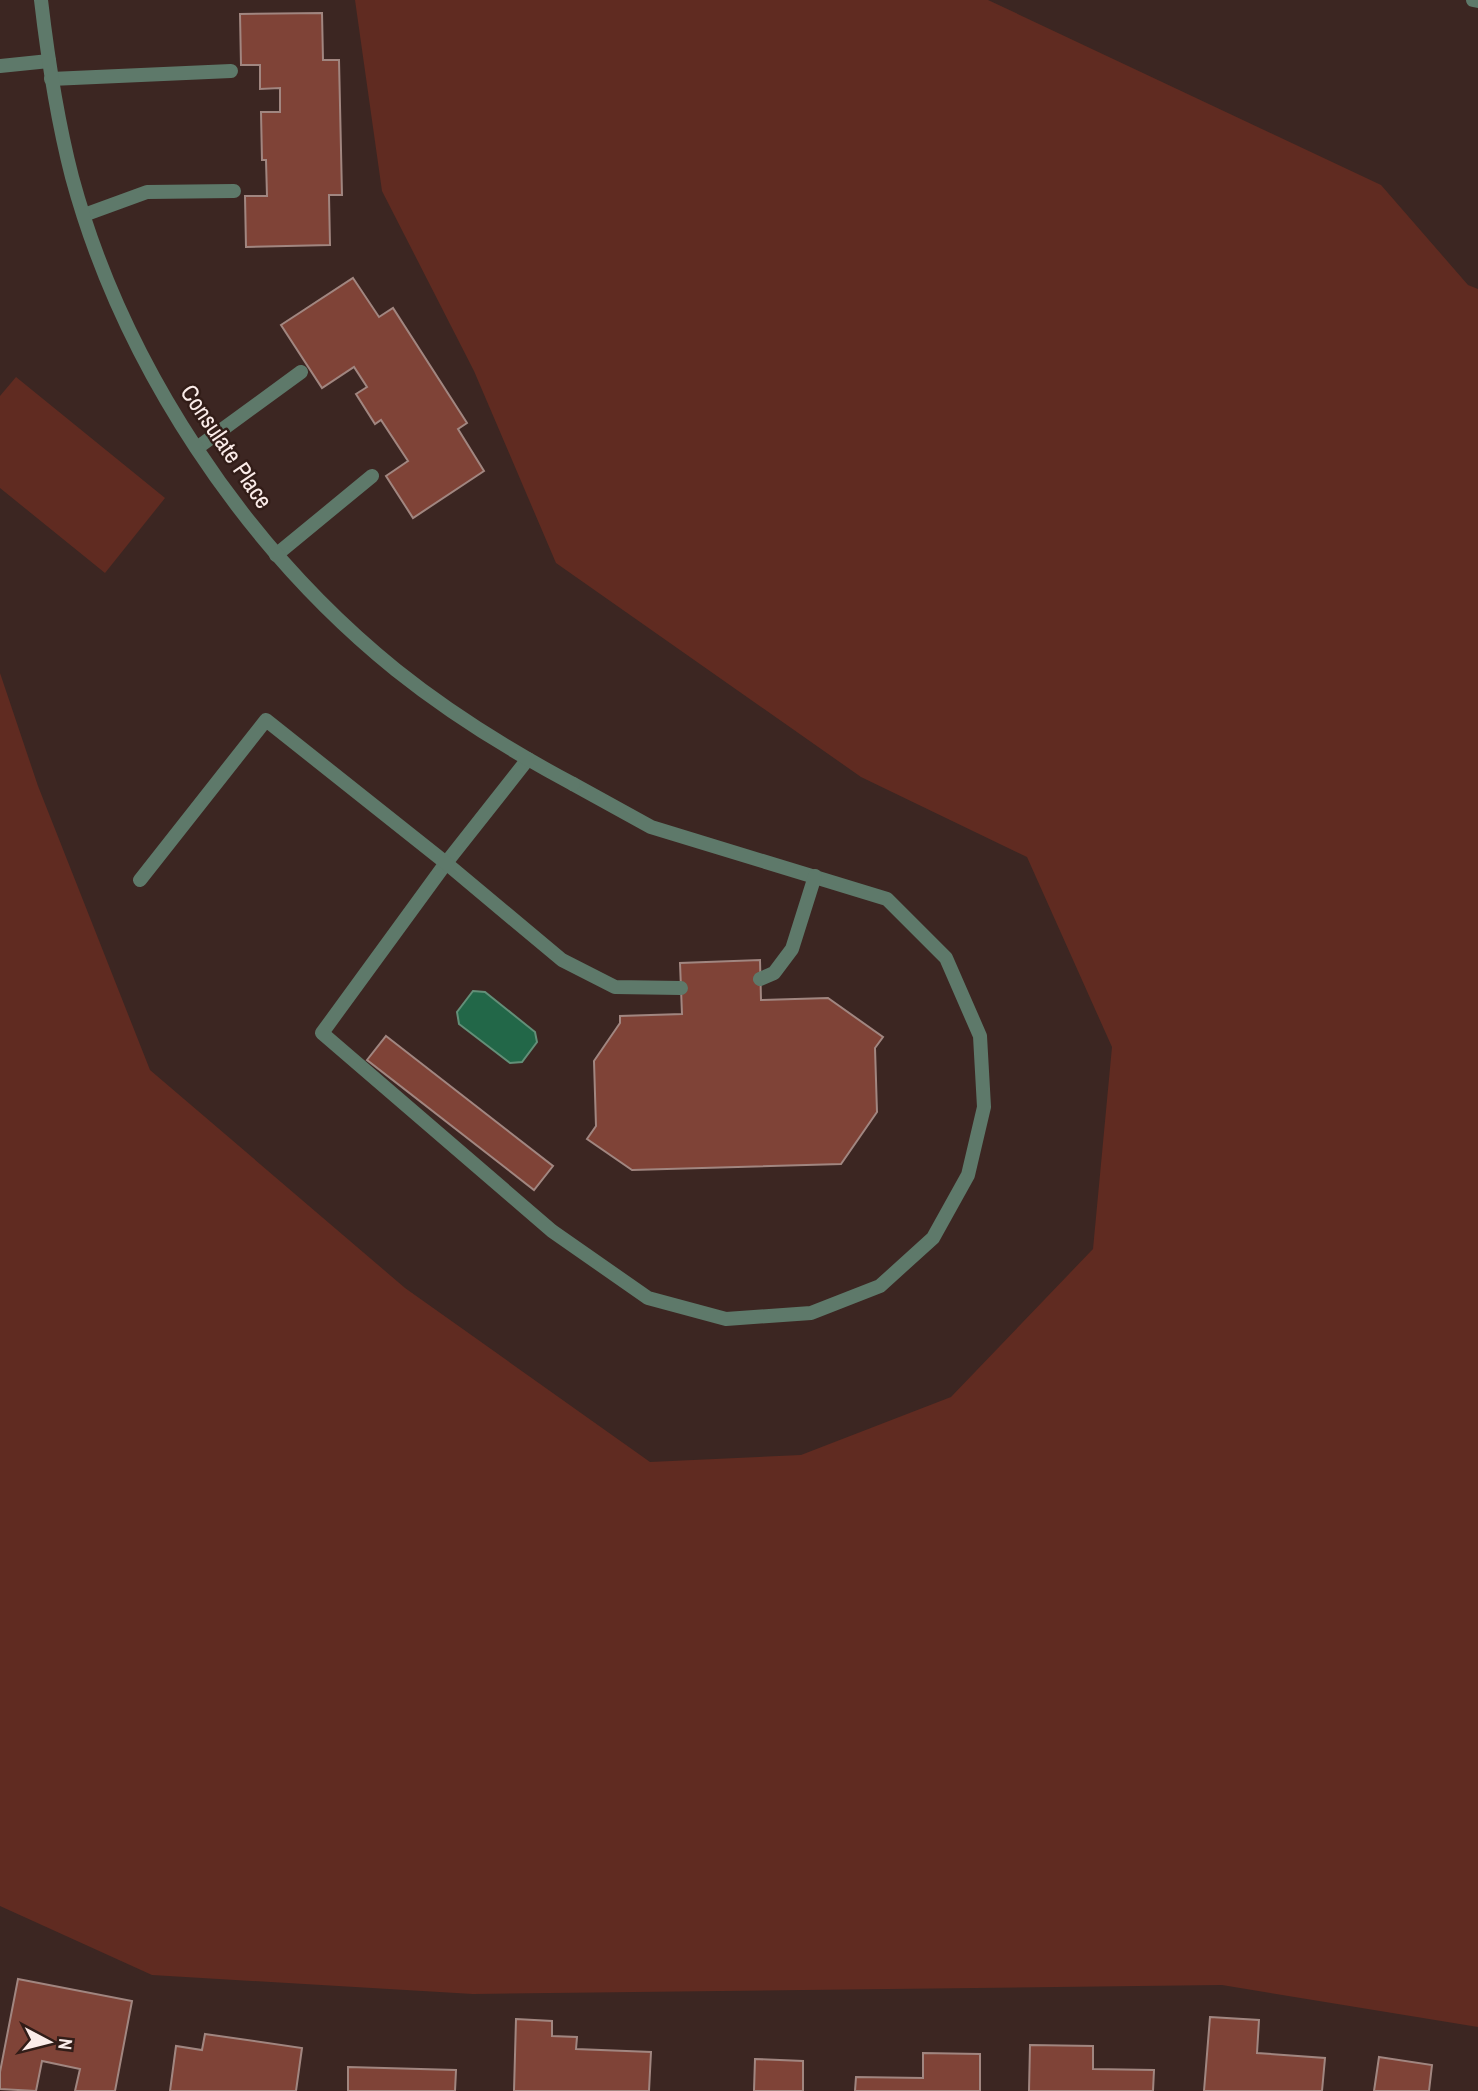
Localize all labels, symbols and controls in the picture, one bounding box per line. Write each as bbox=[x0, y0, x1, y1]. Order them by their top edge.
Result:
street label: Consulate Place bbox=[174, 378, 280, 514]
north arrow bbox=[14, 2007, 84, 2077]
text: N bbox=[52, 2037, 79, 2051]

